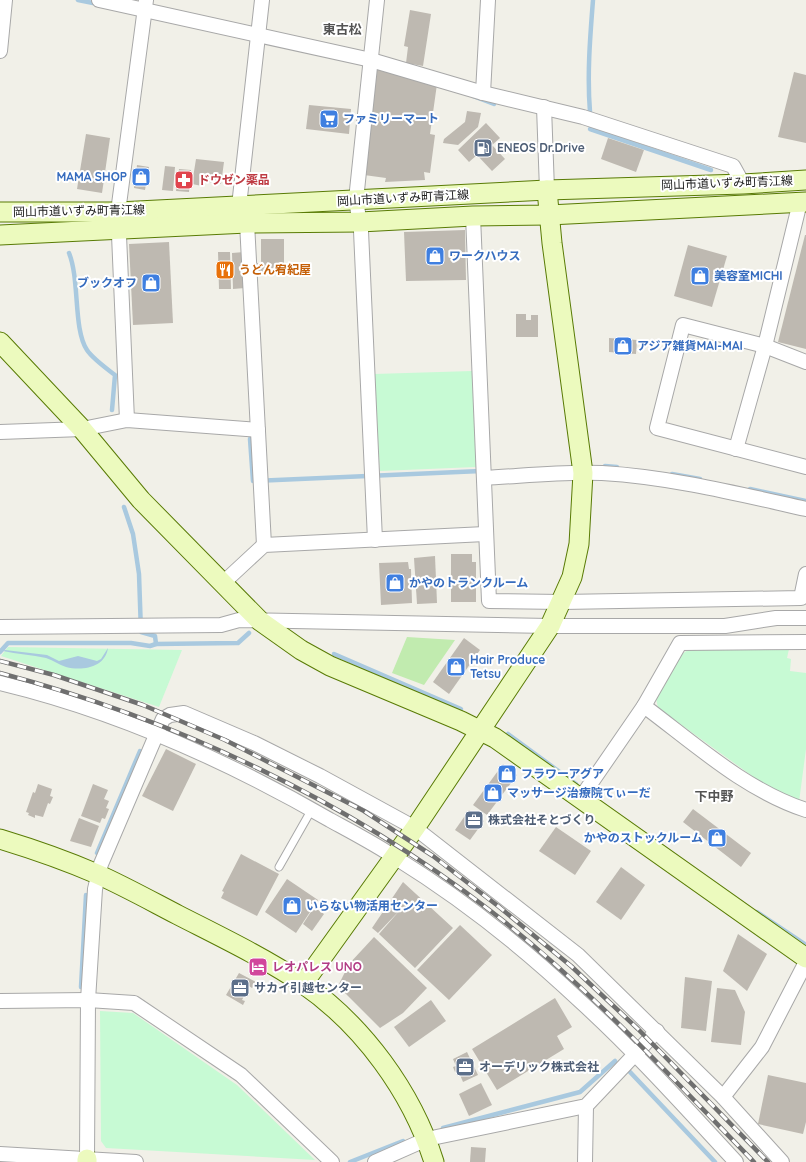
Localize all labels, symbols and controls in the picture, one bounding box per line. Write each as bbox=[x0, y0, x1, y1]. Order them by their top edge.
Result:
district label: 東古松 bbox=[322, 21, 362, 37]
supermarket icon: ファミリーマート bbox=[318, 108, 340, 130]
place label: ファミリーマート bbox=[343, 111, 439, 126]
fuel station icon: ENEOS Dr.Drive bbox=[472, 137, 494, 159]
place label: ENEOS Dr.Drive bbox=[497, 140, 585, 155]
shop icon: MAMA SHOP bbox=[130, 166, 152, 188]
place label: MAMA SHOP bbox=[57, 169, 127, 184]
pharmacy icon: ドウゼン薬品 bbox=[173, 169, 195, 191]
place label: ドウゼン薬品 bbox=[198, 172, 270, 187]
street label: 岡山市道いずみ町青江線 bbox=[661, 173, 793, 192]
street label: 岡山市道いずみ町青江線 bbox=[337, 187, 469, 208]
street label: 岡山市道いずみ町青江線 bbox=[13, 202, 145, 219]
shop icon: ワークハウス bbox=[424, 245, 446, 267]
place label: ワークハウス bbox=[449, 248, 520, 263]
restaurant icon: うどん宥紀屋 bbox=[214, 259, 236, 281]
place label: うどん宥紀屋 bbox=[239, 262, 311, 277]
shop icon: 美容室MICHI bbox=[689, 265, 711, 287]
place label: 美容室MICHI bbox=[714, 268, 783, 283]
shop icon: ブックオフ bbox=[140, 272, 162, 294]
place label: ブックオフ bbox=[77, 275, 137, 290]
shop icon: アジア雑貨MAI-MAI bbox=[612, 335, 634, 357]
place label: アジア雑貨MAI-MAI bbox=[637, 338, 743, 353]
shop icon: かやのトランクルーム bbox=[384, 572, 406, 594]
place label: かやのトランクルーム bbox=[409, 575, 528, 590]
place label: Hair Produce Tetsu bbox=[470, 652, 545, 681]
shop icon: Hair Produce Tetsu bbox=[445, 656, 467, 678]
shop icon: フラワーアグア bbox=[496, 763, 518, 785]
place label: フラワーアグア bbox=[521, 766, 604, 781]
shop icon: マッサージ治療院てぃーだ bbox=[482, 782, 504, 804]
place label: マッサージ治療院てぃーだ bbox=[507, 785, 651, 800]
district label: 下中野 bbox=[694, 788, 734, 804]
office icon: 株式会社そとづくり bbox=[463, 809, 485, 831]
place label: 株式会社そとづくり bbox=[488, 812, 596, 827]
shop icon: かやのストックルーム bbox=[706, 827, 728, 849]
place label: かやのストックルーム bbox=[584, 830, 703, 845]
shop icon: いらない物活用センター bbox=[281, 895, 303, 917]
place label: いらない物活用センター bbox=[306, 898, 438, 913]
hotel icon: レオパレス UNO bbox=[247, 956, 269, 978]
place label: レオパレス UNO bbox=[272, 959, 362, 974]
office icon: サカイ引越センター bbox=[229, 977, 251, 999]
place label: サカイ引越センター bbox=[254, 980, 362, 995]
office icon: オーデリック株式会社 bbox=[454, 1056, 476, 1078]
place label: オーデリック株式会社 bbox=[479, 1059, 599, 1074]

